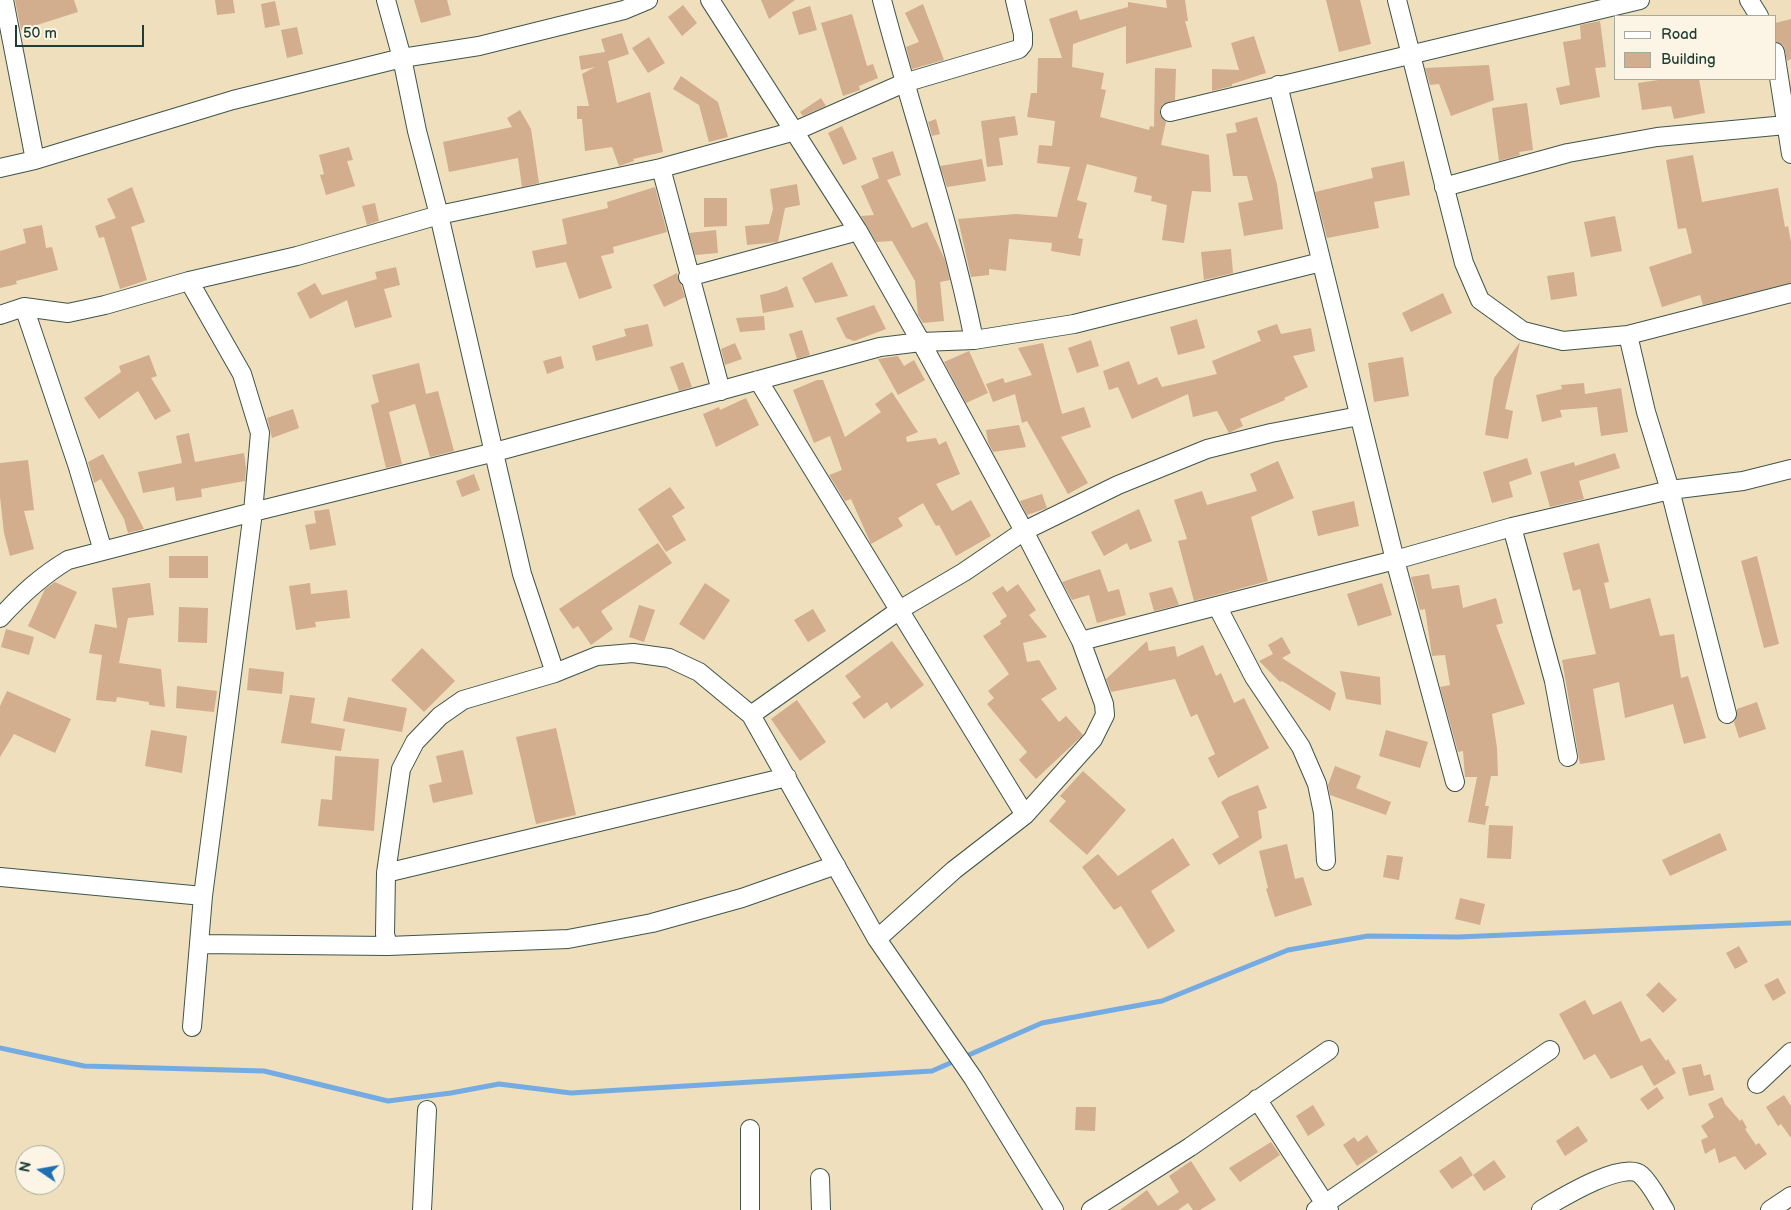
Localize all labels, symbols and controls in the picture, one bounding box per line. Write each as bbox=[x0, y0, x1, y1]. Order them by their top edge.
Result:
scale bar bbox=[18, 15, 146, 47]
legend bbox=[1614, 15, 1776, 80]
text: 50 m bbox=[23, 24, 57, 43]
text: Road bbox=[1661, 25, 1697, 44]
text: Building bbox=[1661, 50, 1716, 69]
north arrow bbox=[15, 1145, 65, 1195]
text: N bbox=[16, 1160, 35, 1174]

